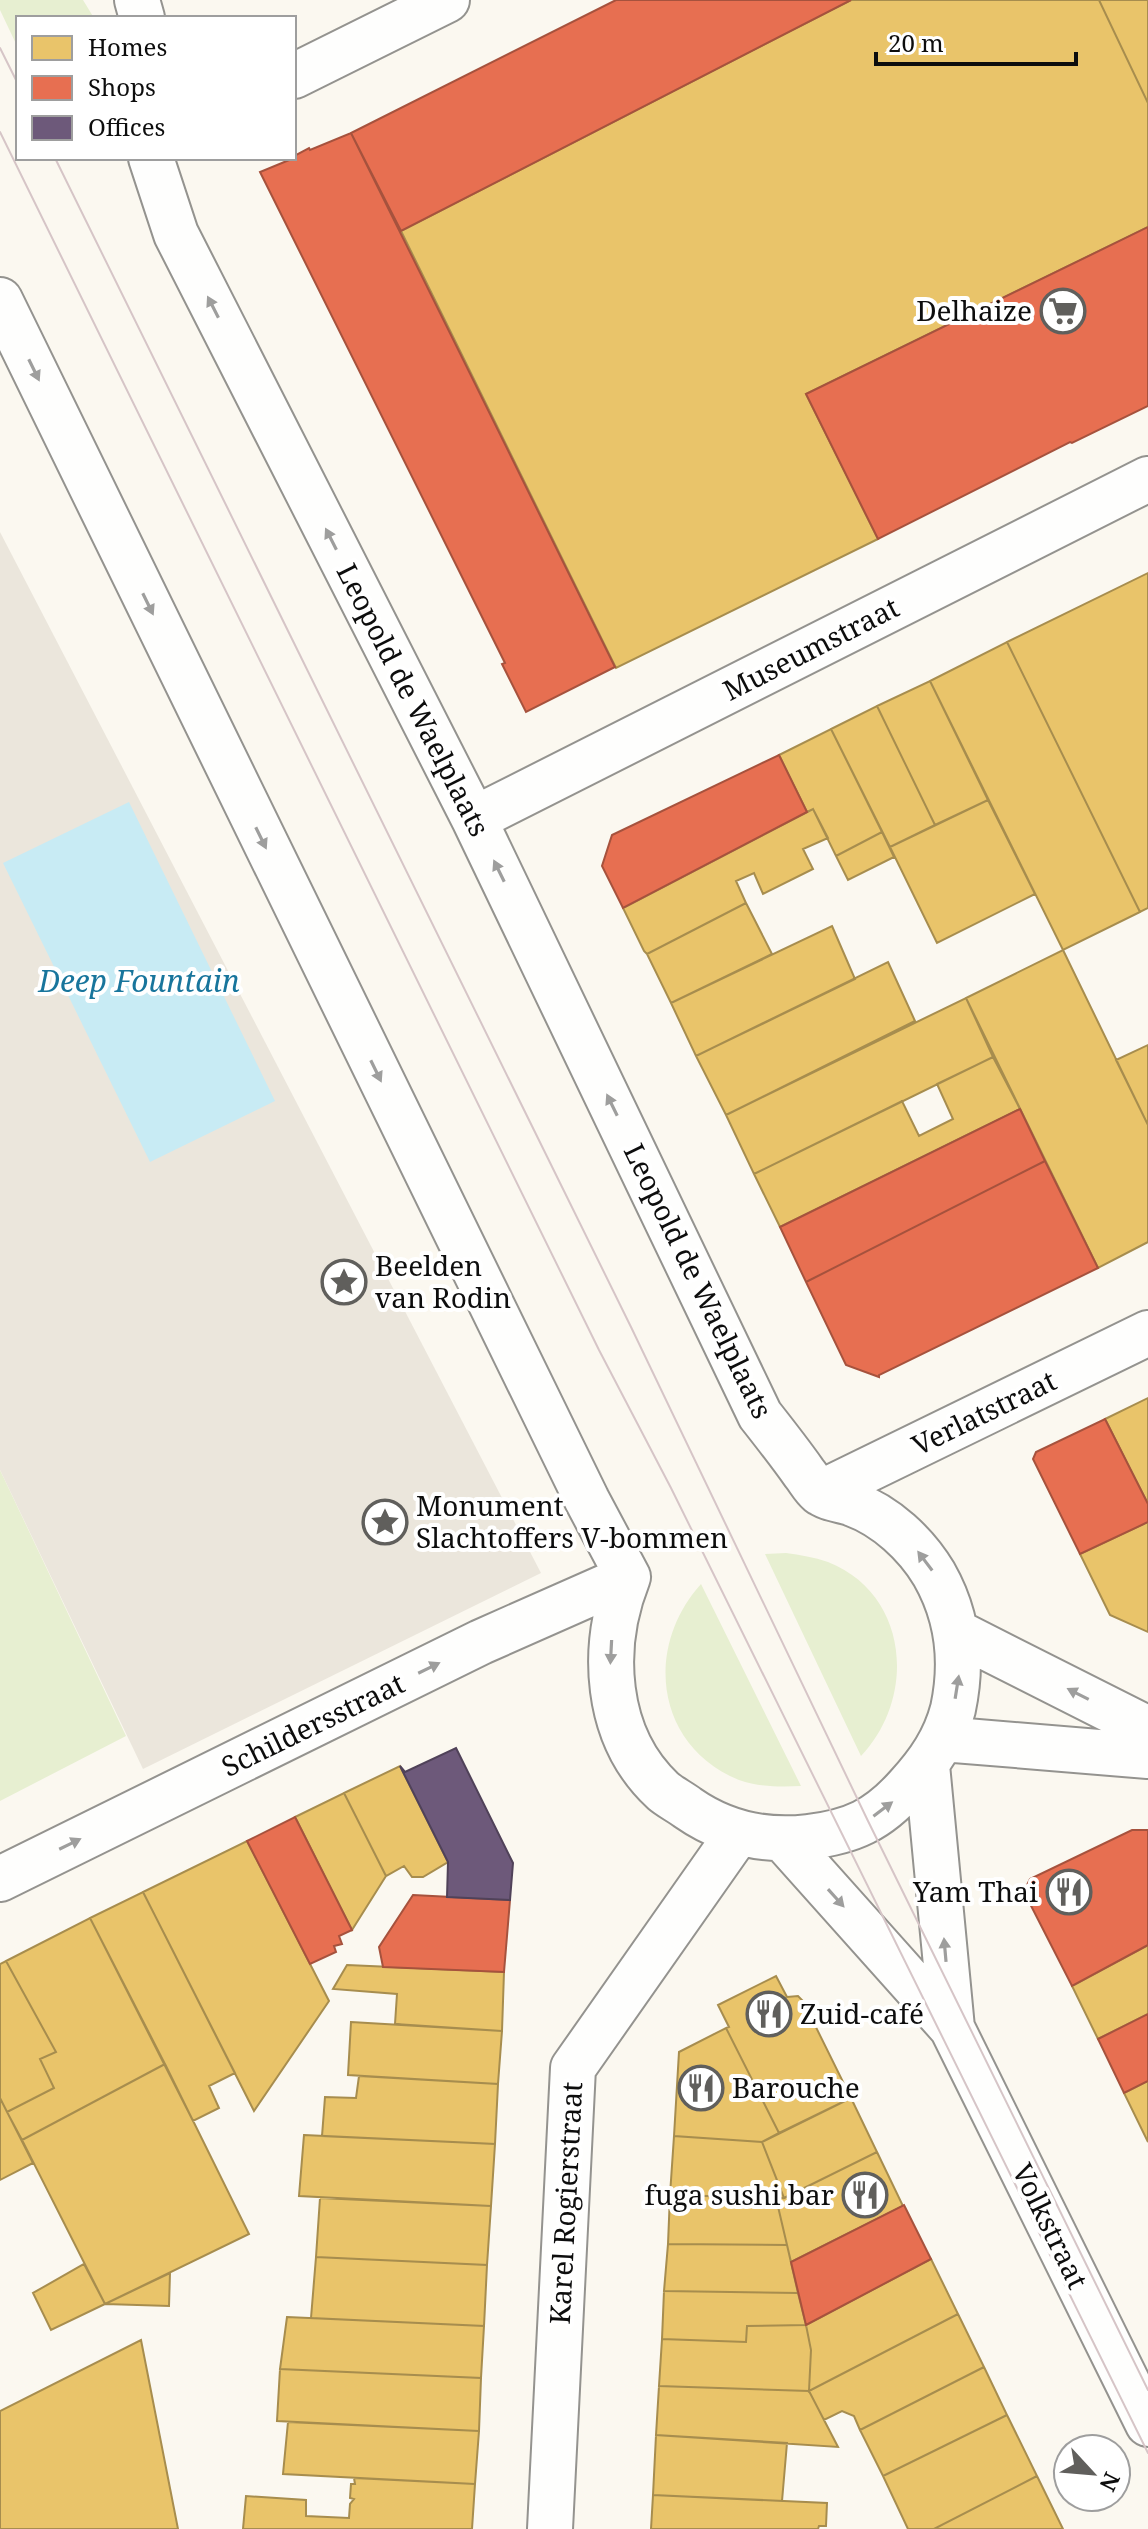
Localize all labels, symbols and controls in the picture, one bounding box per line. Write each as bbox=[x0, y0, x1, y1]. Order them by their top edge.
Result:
legend bbox=[16, 16, 296, 160]
scale bar bbox=[876, 16, 1076, 66]
text: 20 m bbox=[888, 26, 944, 59]
text: Homes bbox=[88, 30, 167, 63]
text: Shops bbox=[88, 70, 156, 103]
text: Offices bbox=[88, 110, 165, 143]
supermarket icon: Delhaize bbox=[1039, 287, 1087, 335]
place label: Delhaize bbox=[916, 291, 1032, 329]
one-way arrow bbox=[206, 296, 220, 319]
one-way arrow bbox=[27, 358, 41, 382]
one-way arrow bbox=[324, 527, 338, 550]
street label: Leopold de Waelplaats bbox=[329, 557, 499, 842]
street label: Museumstraat bbox=[716, 587, 905, 709]
one-way arrow bbox=[141, 592, 154, 615]
one-way arrow bbox=[255, 826, 268, 849]
one-way arrow bbox=[492, 859, 506, 882]
water label: Deep Fountain bbox=[37, 960, 240, 1001]
one-way arrow bbox=[369, 1059, 383, 1082]
one-way arrow bbox=[605, 1093, 619, 1117]
street label: Leopold de Waelplaats bbox=[616, 1137, 782, 1424]
place label: Beelden van Rodin bbox=[375, 1246, 511, 1316]
place icon: Beelden van Rodin bbox=[320, 1258, 368, 1306]
street label: Verlatstraat bbox=[905, 1361, 1062, 1463]
place label: Monument Slachtoffers V-bommen bbox=[416, 1486, 728, 1556]
place icon: Monument Slachtoffers V-bommen bbox=[361, 1498, 409, 1546]
one-way arrow bbox=[917, 1551, 933, 1572]
one-way arrow bbox=[604, 1640, 617, 1665]
one-way arrow bbox=[417, 1661, 440, 1675]
street label: Schildersstraat bbox=[215, 1663, 410, 1785]
one-way arrow bbox=[951, 1674, 963, 1699]
one-way arrow bbox=[1067, 1687, 1090, 1700]
one-way arrow bbox=[873, 1802, 894, 1817]
one-way arrow bbox=[59, 1838, 82, 1851]
restaurant icon: Yam Thai bbox=[1045, 1868, 1093, 1916]
place label: Yam Thai bbox=[912, 1872, 1038, 1910]
one-way arrow bbox=[827, 1888, 845, 1907]
one-way arrow bbox=[938, 1937, 951, 1962]
restaurant icon: Zuid-café bbox=[745, 1990, 793, 2038]
place label: Zuid-café bbox=[800, 1994, 924, 2032]
restaurant icon: Barouche bbox=[677, 2064, 725, 2112]
place label: Barouche bbox=[732, 2068, 860, 2106]
street label: Karel Rogierstraat bbox=[540, 2081, 590, 2325]
street label: Volkstraat bbox=[1004, 2157, 1098, 2295]
restaurant icon: fuga sushi bar bbox=[841, 2171, 889, 2219]
place label: fuga sushi bar bbox=[645, 2175, 834, 2213]
north arrow bbox=[1052, 2433, 1132, 2513]
text: N bbox=[1094, 2468, 1128, 2497]

